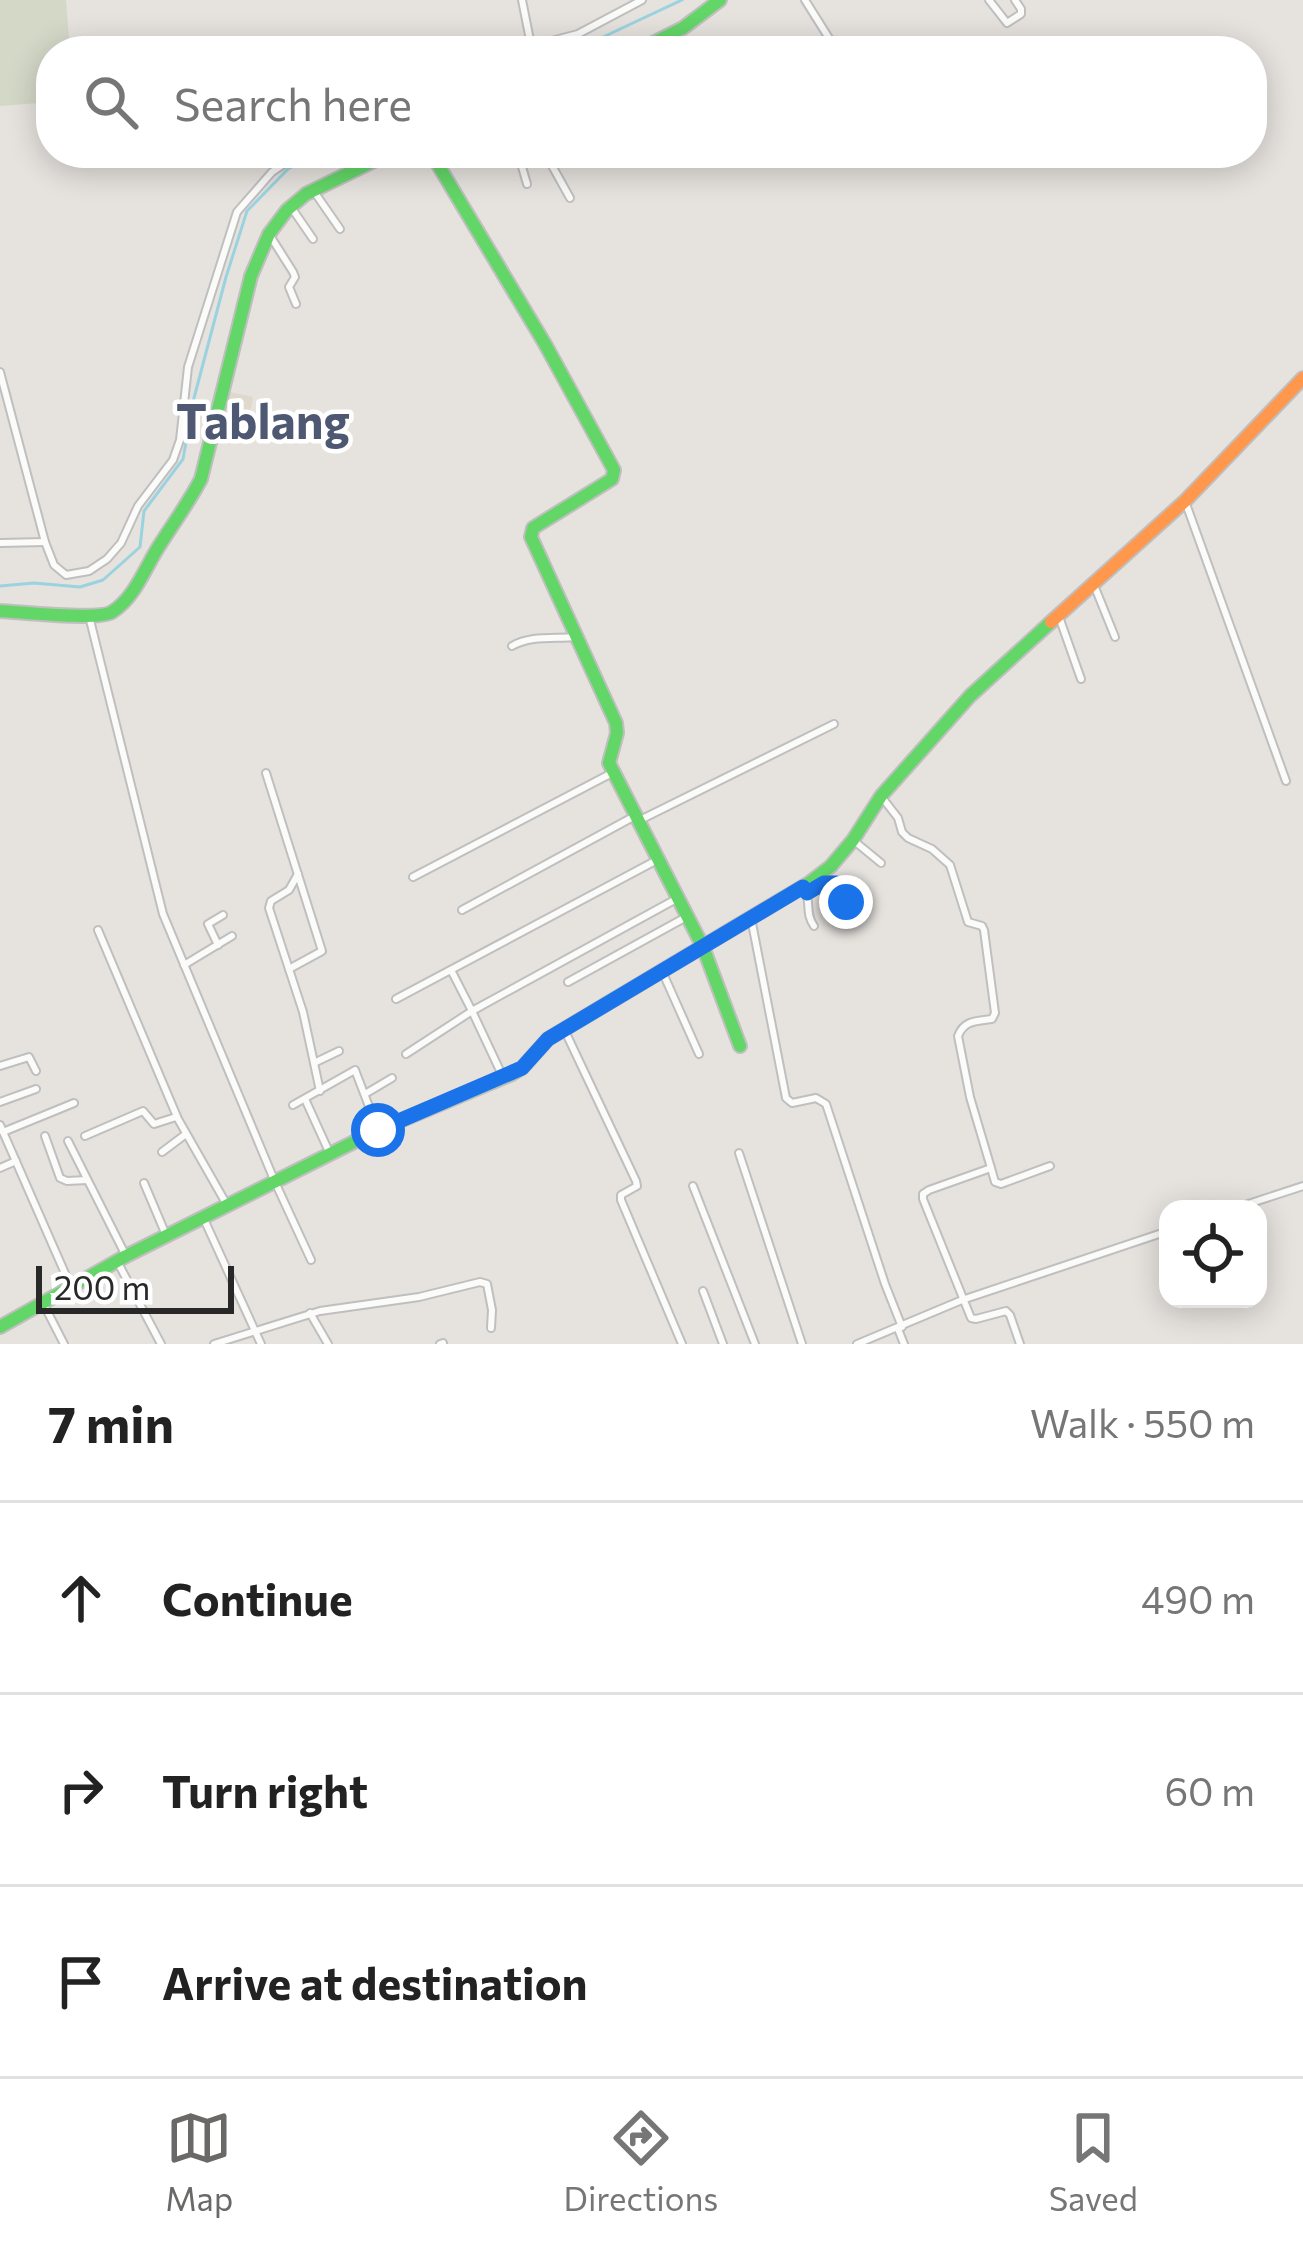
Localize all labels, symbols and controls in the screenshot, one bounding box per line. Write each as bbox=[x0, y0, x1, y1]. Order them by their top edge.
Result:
search box bbox=[36, 36, 1267, 168]
icon: search bbox=[78, 69, 144, 135]
text: Search here bbox=[174, 75, 412, 130]
district label: Tablang bbox=[176, 390, 350, 449]
route end bbox=[819, 875, 873, 929]
route start bbox=[351, 1103, 405, 1157]
map controls bbox=[1159, 1200, 1267, 1308]
button: locate bbox=[1159, 1200, 1267, 1308]
scale bar bbox=[36, 1260, 234, 1313]
text: 200 m bbox=[54, 1266, 150, 1307]
text: 7 min bbox=[48, 1391, 174, 1454]
text: Walk · 550 m bbox=[1030, 1398, 1255, 1446]
icon: ahead bbox=[48, 1565, 114, 1631]
text: Continue bbox=[162, 1570, 353, 1625]
text: 490 m bbox=[1141, 1574, 1255, 1622]
icon: right bbox=[48, 1757, 114, 1823]
text: Turn right bbox=[162, 1762, 368, 1817]
text: 60 m bbox=[1164, 1766, 1255, 1814]
icon: arrive bbox=[48, 1949, 114, 2015]
text: Arrive at destination bbox=[162, 1954, 588, 2009]
tab: Map bbox=[165, 2105, 233, 2218]
tab: Directions bbox=[564, 2105, 718, 2218]
tab: Saved bbox=[1049, 2105, 1138, 2218]

